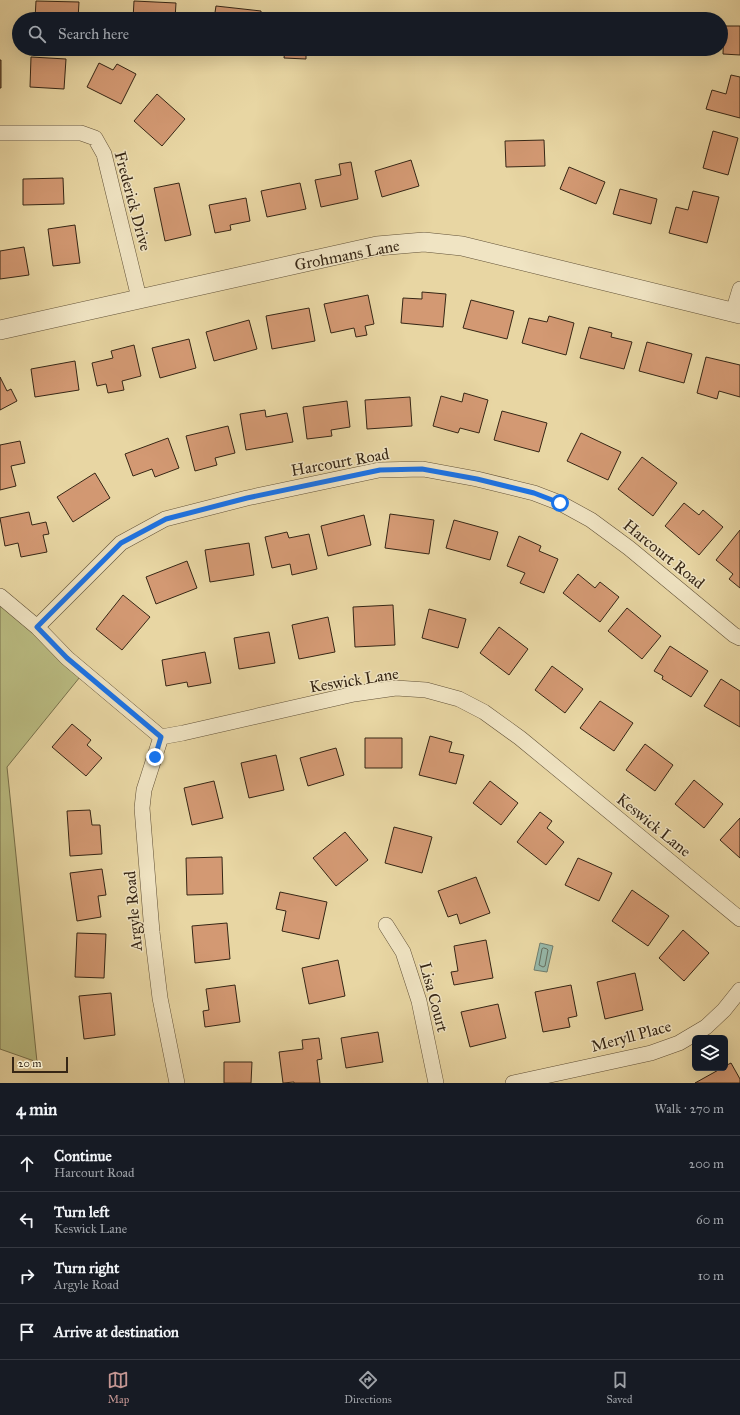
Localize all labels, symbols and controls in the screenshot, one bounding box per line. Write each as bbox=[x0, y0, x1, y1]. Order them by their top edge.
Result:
search box bbox=[12, 12, 728, 56]
icon: search bbox=[26, 23, 48, 45]
text: Search here bbox=[58, 25, 129, 43]
street label: Frederick Drive bbox=[111, 149, 155, 253]
street label: Grohmans Lane bbox=[293, 235, 401, 275]
street label: Harcourt Road bbox=[290, 444, 390, 480]
route start bbox=[551, 494, 569, 512]
street label: Harcourt Road bbox=[619, 515, 709, 593]
street label: Keswick Lane bbox=[308, 664, 400, 696]
route end bbox=[146, 748, 164, 766]
street label: Keswick Lane bbox=[613, 789, 695, 861]
street label: Argyle Road bbox=[120, 870, 147, 953]
street label: Lisa Court bbox=[416, 960, 453, 1034]
street label: Meryll Place bbox=[589, 1016, 673, 1056]
map controls bbox=[692, 1035, 728, 1071]
button: layers bbox=[692, 1035, 728, 1071]
scale bar bbox=[12, 1055, 68, 1074]
text: 20 m bbox=[18, 1057, 41, 1070]
text: 4 min bbox=[16, 1099, 57, 1120]
text: Walk · 270 m bbox=[655, 1101, 724, 1117]
text: Continue bbox=[54, 1147, 112, 1165]
icon: ahead bbox=[16, 1153, 38, 1175]
text: 200 m bbox=[689, 1156, 724, 1172]
text: Harcourt Road bbox=[54, 1165, 135, 1181]
text: Turn left bbox=[54, 1203, 110, 1221]
icon: left bbox=[16, 1209, 38, 1231]
text: 60 m bbox=[696, 1212, 724, 1228]
text: Keswick Lane bbox=[54, 1221, 127, 1237]
text: Turn right bbox=[54, 1259, 119, 1277]
icon: right bbox=[16, 1265, 38, 1287]
text: 10 m bbox=[698, 1268, 724, 1284]
text: Argyle Road bbox=[54, 1277, 119, 1293]
icon: arrive bbox=[16, 1321, 38, 1343]
text: Arrive at destination bbox=[54, 1323, 179, 1341]
tab: Map bbox=[107, 1369, 129, 1406]
tab: Directions bbox=[344, 1369, 392, 1406]
tab: Saved bbox=[606, 1369, 633, 1406]

